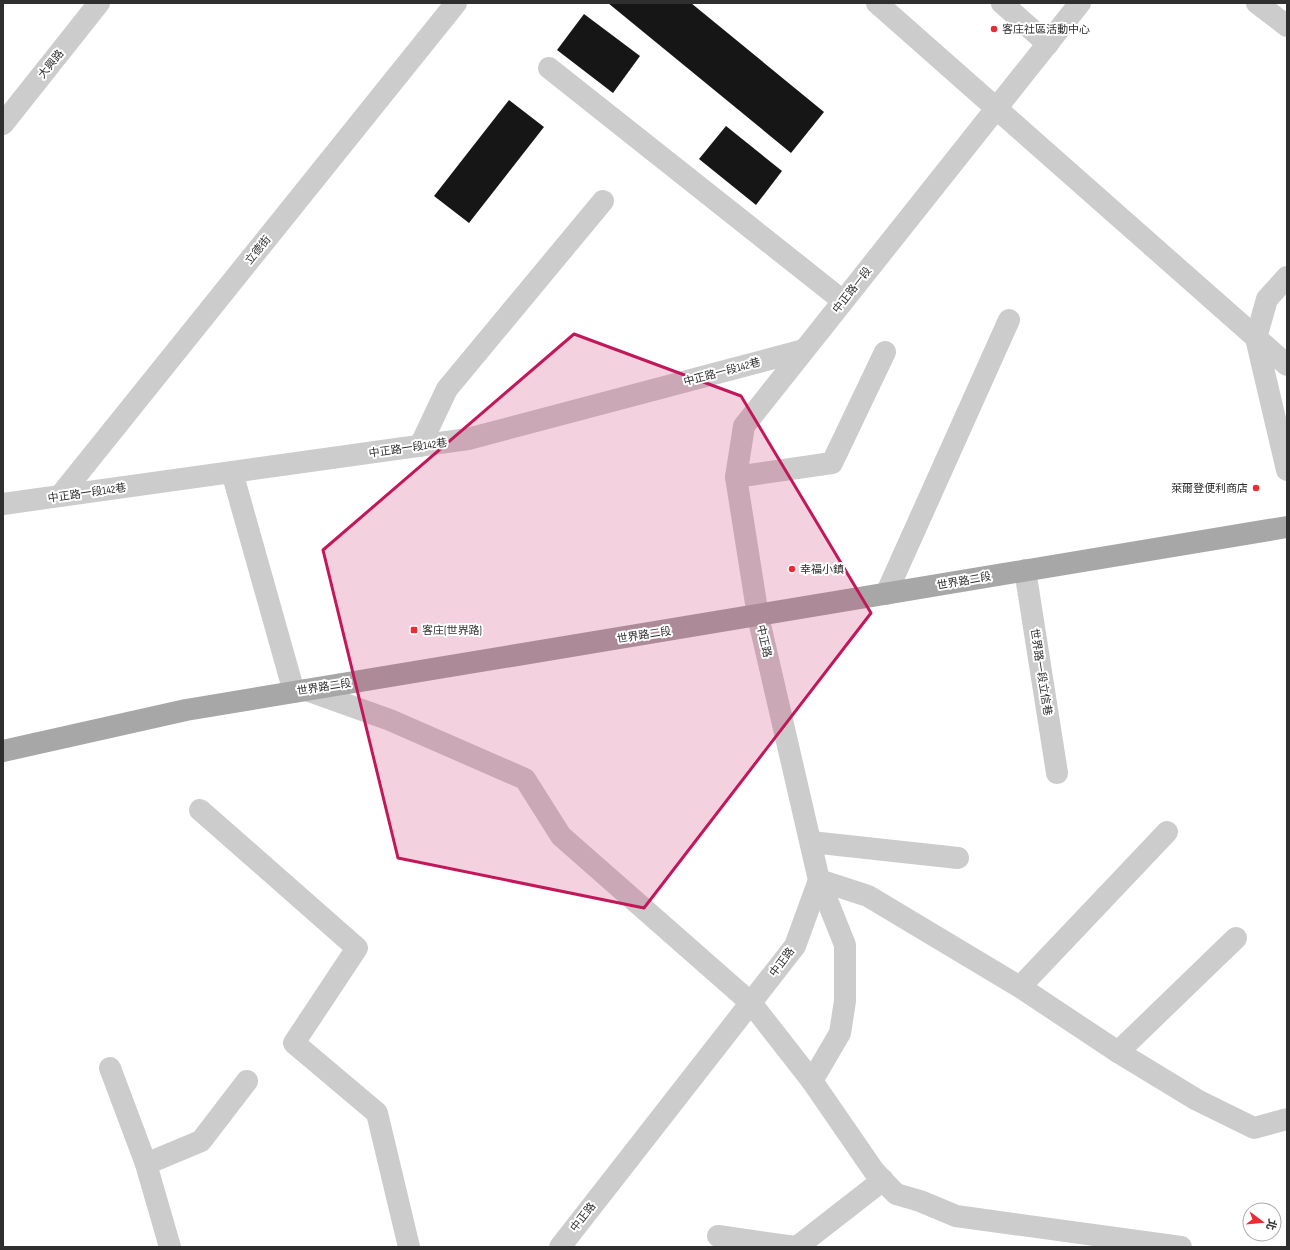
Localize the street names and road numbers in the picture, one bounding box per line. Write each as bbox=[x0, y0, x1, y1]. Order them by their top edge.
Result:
street label: 大興路 bbox=[36, 47, 66, 81]
street label: 立德街 bbox=[243, 233, 273, 267]
street label: 中正路一段 bbox=[830, 264, 874, 316]
street label: 中正路一段142巷 bbox=[682, 355, 762, 389]
street label: 中正路一段142巷 bbox=[368, 436, 448, 460]
street label: 中正路一段142巷 bbox=[47, 481, 127, 505]
street label: 世界路二段 bbox=[936, 570, 992, 592]
street label: 中正路 bbox=[754, 623, 774, 659]
street label: 世界路二段 bbox=[616, 624, 672, 646]
street label: 世界路一段立信巷 bbox=[1028, 628, 1054, 716]
street label: 世界路二段 bbox=[296, 676, 352, 698]
street label: 中正路 bbox=[767, 945, 797, 979]
street label: 中正路 bbox=[568, 1200, 598, 1234]

